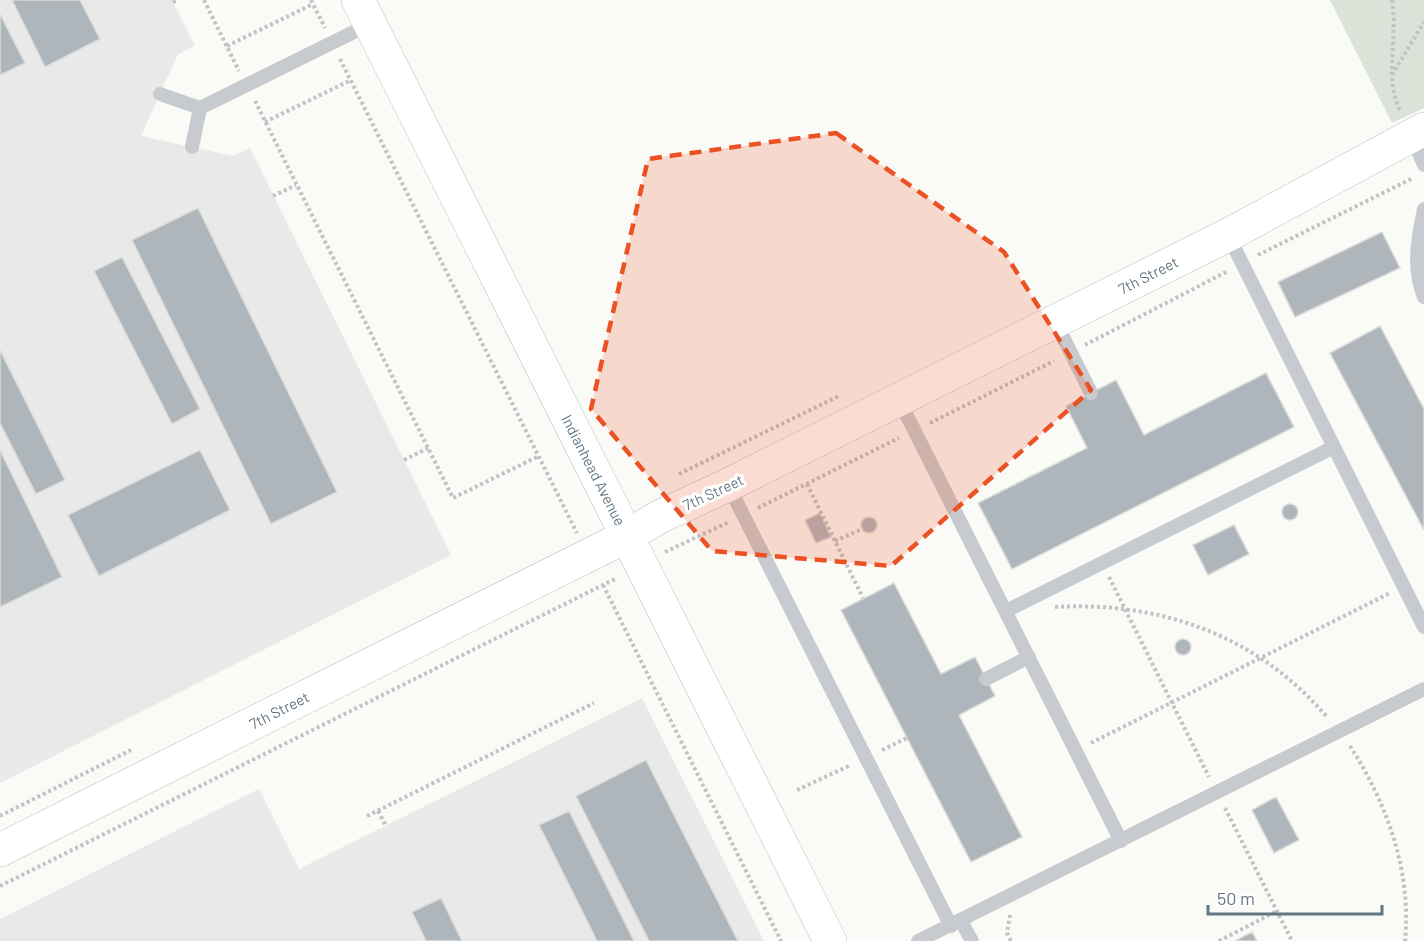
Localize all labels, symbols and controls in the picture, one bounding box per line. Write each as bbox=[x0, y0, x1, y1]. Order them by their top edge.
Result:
street label: 7th Street bbox=[1115, 252, 1181, 298]
street label: Indianhead Avenue bbox=[558, 412, 630, 528]
street label: 7th Street bbox=[680, 470, 746, 514]
street label: 7th Street bbox=[246, 687, 312, 733]
scale bar bbox=[1208, 878, 1382, 916]
text: 50 m bbox=[1217, 887, 1255, 909]

